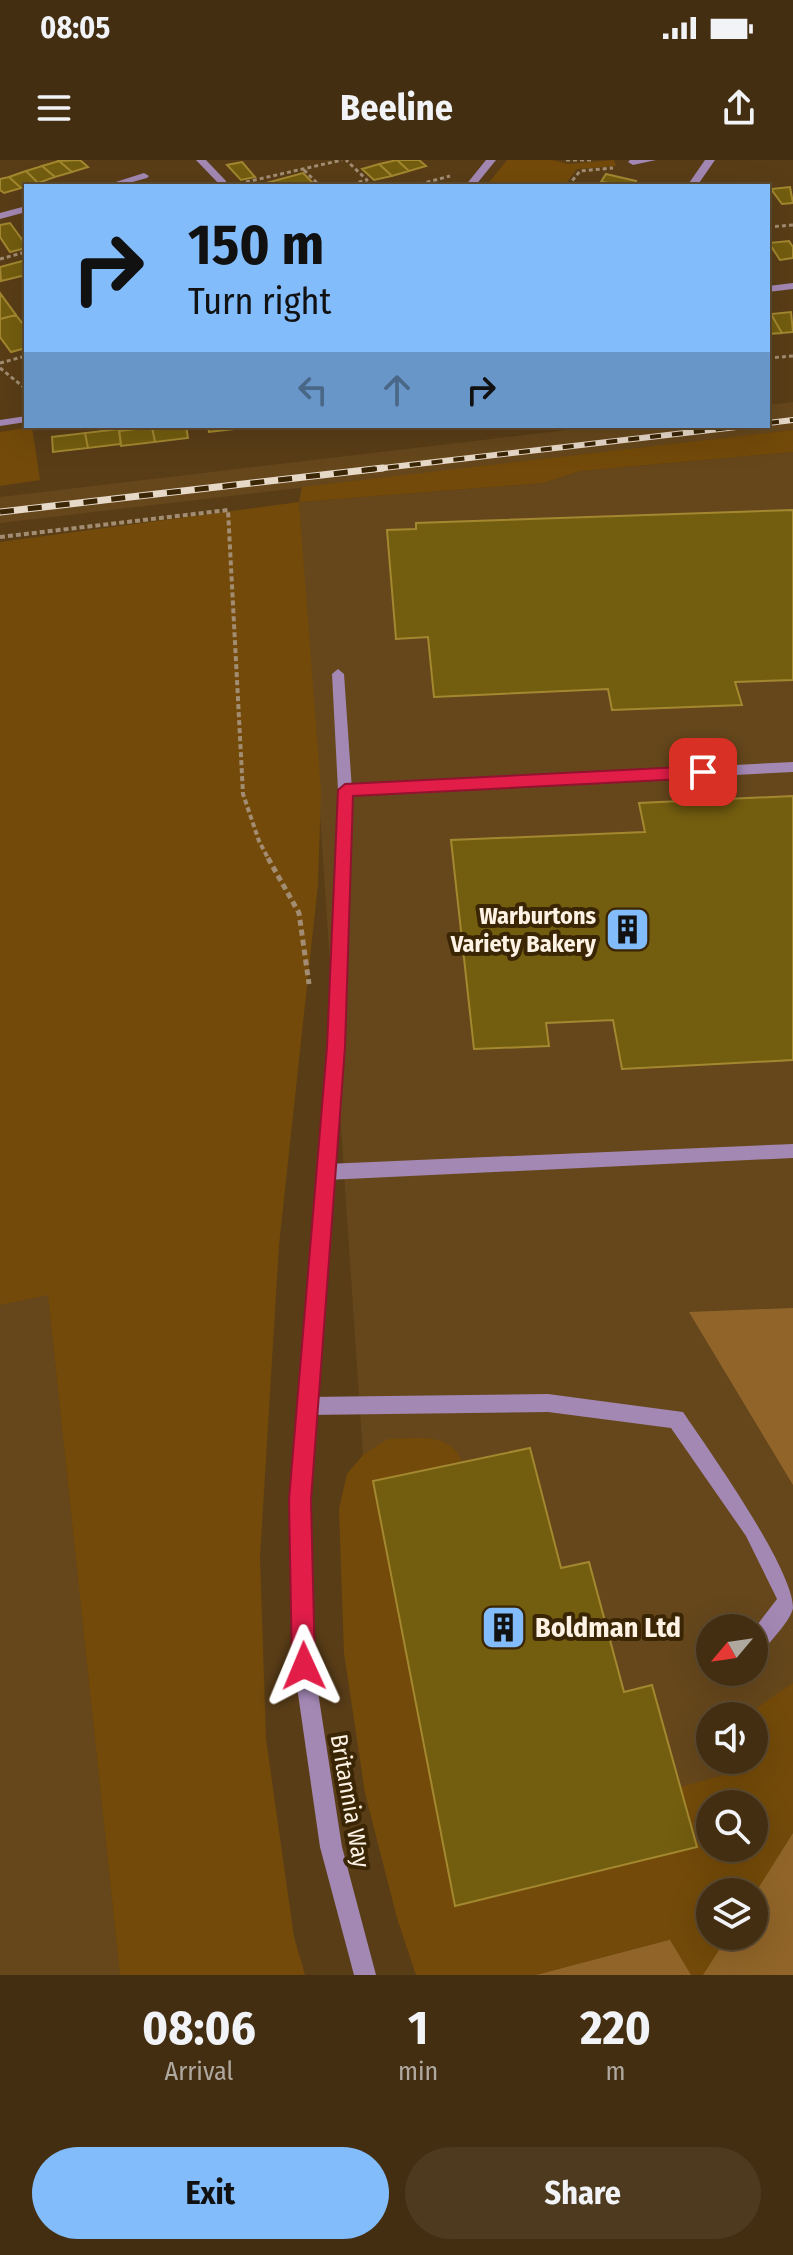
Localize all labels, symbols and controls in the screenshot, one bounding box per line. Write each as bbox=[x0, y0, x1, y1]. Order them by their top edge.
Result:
text: 08:05 bbox=[40, 10, 110, 46]
icon: menu bbox=[32, 86, 76, 130]
text: Beeline bbox=[340, 86, 453, 130]
icon: share bbox=[717, 86, 761, 130]
text: 150 m bbox=[188, 212, 324, 279]
icon: right bbox=[56, 216, 160, 320]
text: Turn right bbox=[188, 280, 331, 324]
icon: left bbox=[291, 368, 335, 412]
icon: ahead bbox=[375, 368, 419, 412]
icon: right bbox=[459, 368, 503, 412]
pin bbox=[669, 738, 737, 806]
icon: arrive bbox=[681, 750, 725, 794]
place label: Warburtons Variety Bakery bbox=[450, 902, 597, 958]
building icon: Warburtons Variety Bakery bbox=[603, 906, 651, 954]
building icon: Boldman Ltd bbox=[480, 1603, 528, 1651]
place label: Boldman Ltd bbox=[535, 1611, 681, 1644]
north arrow bbox=[696, 1614, 768, 1686]
map controls bbox=[696, 1614, 768, 1950]
position arrow bbox=[262, 1624, 346, 1708]
button: sound bbox=[696, 1702, 768, 1774]
street label: Britannia Way bbox=[324, 1732, 376, 1870]
button: search bbox=[696, 1790, 768, 1862]
button: layers bbox=[696, 1878, 768, 1950]
text: 08:06 bbox=[142, 1999, 256, 2057]
text: 1 bbox=[408, 1999, 428, 2057]
text: 220 bbox=[580, 1999, 651, 2057]
text: Arrival bbox=[165, 2056, 233, 2087]
text: min bbox=[398, 2056, 438, 2087]
text: m bbox=[606, 2056, 626, 2087]
button: Exit bbox=[32, 2147, 389, 2239]
button: Share bbox=[405, 2147, 761, 2239]

